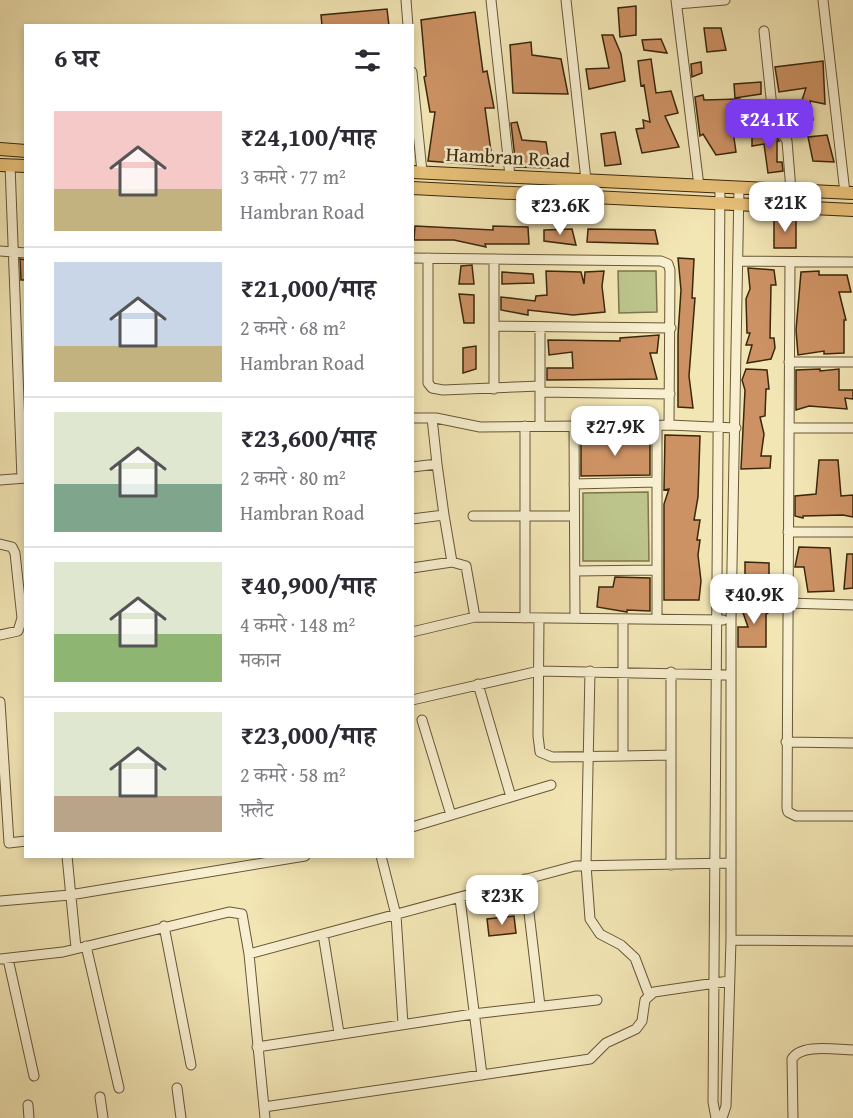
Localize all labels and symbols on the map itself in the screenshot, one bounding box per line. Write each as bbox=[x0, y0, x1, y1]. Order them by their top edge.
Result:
pin: ₹24.1K bbox=[720, 99, 818, 150]
street label: Hambran Road bbox=[445, 139, 571, 174]
pin: ₹21K bbox=[749, 182, 821, 233]
pin: ₹23.6K bbox=[511, 185, 609, 236]
pin: ₹27.9K bbox=[566, 406, 664, 457]
pin: ₹40.9K bbox=[705, 574, 803, 625]
pin: ₹23K bbox=[466, 875, 538, 926]

